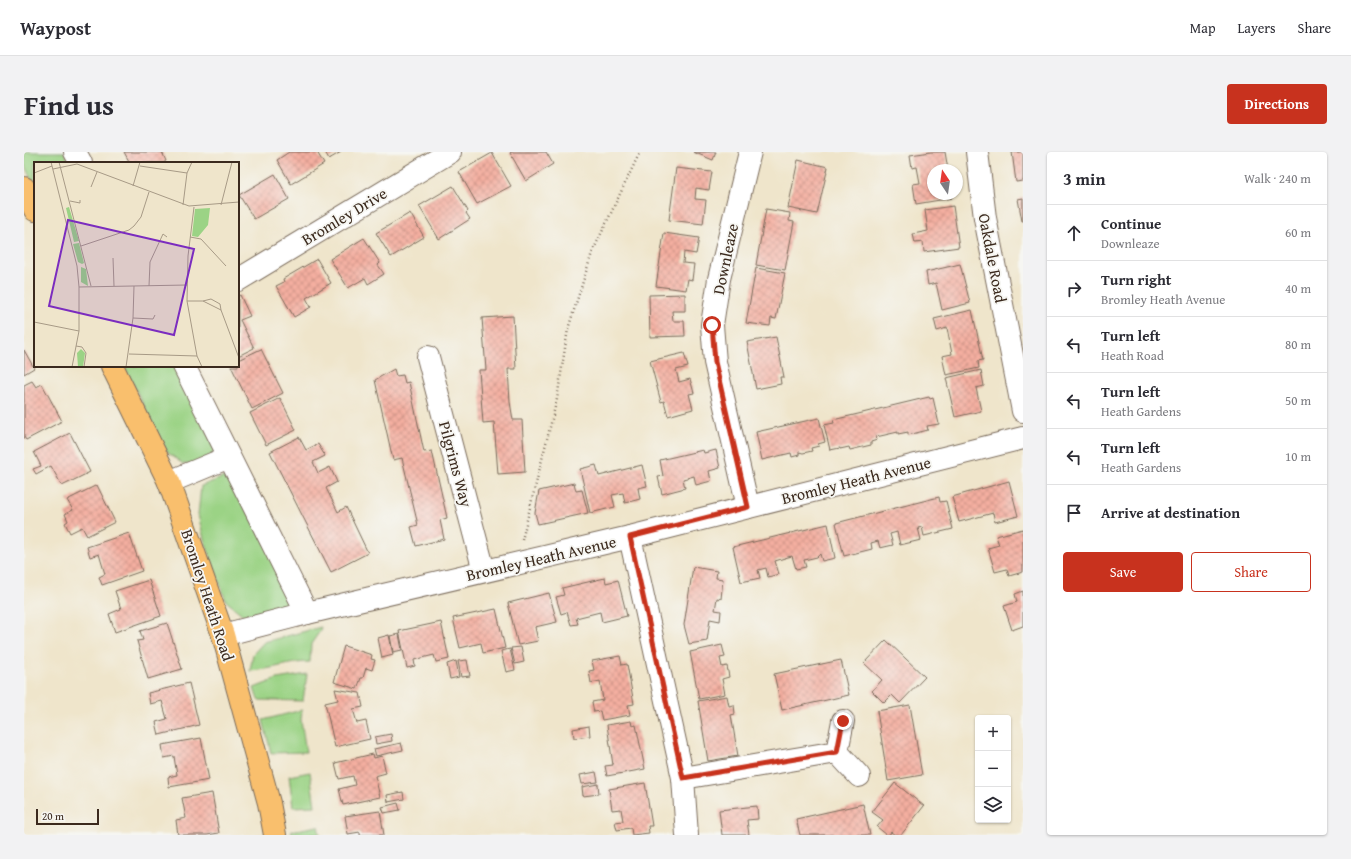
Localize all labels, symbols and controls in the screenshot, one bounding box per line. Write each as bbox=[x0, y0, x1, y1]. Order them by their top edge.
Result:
text: Waypost bbox=[20, 14, 91, 42]
text: Map bbox=[1190, 18, 1216, 38]
text: Layers bbox=[1238, 18, 1276, 38]
text: Share bbox=[1298, 18, 1331, 38]
text: Find us bbox=[24, 84, 114, 125]
button: Directions bbox=[1227, 84, 1327, 124]
inset map bbox=[34, 162, 239, 367]
north arrow bbox=[927, 164, 963, 200]
text: 3 min bbox=[1063, 166, 1105, 191]
text: Walk · 240 m bbox=[1244, 169, 1311, 188]
street label: Bromley Drive bbox=[297, 181, 391, 251]
street label: Oakdale Road bbox=[973, 211, 1014, 305]
text: Continue bbox=[1101, 213, 1162, 234]
street label: Downleaze bbox=[706, 221, 744, 297]
icon: ahead bbox=[1063, 222, 1085, 244]
text: 60 m bbox=[1285, 223, 1311, 242]
text: Downleaze bbox=[1101, 234, 1160, 253]
text: Turn right bbox=[1101, 269, 1172, 290]
icon: right bbox=[1063, 278, 1085, 300]
text: 40 m bbox=[1285, 279, 1311, 298]
text: Bromley Heath Avenue bbox=[1101, 290, 1225, 309]
route start bbox=[703, 316, 721, 334]
text: Turn left bbox=[1101, 325, 1160, 346]
icon: left bbox=[1063, 334, 1085, 356]
text: 80 m bbox=[1285, 335, 1311, 354]
text: Heath Road bbox=[1101, 346, 1164, 365]
text: Turn left bbox=[1101, 381, 1160, 402]
icon: left bbox=[1063, 390, 1085, 412]
text: 50 m bbox=[1285, 391, 1311, 410]
text: Heath Gardens bbox=[1101, 402, 1181, 421]
street label: Pilgrims Way bbox=[433, 418, 479, 510]
text: Turn left bbox=[1101, 437, 1160, 458]
icon: left bbox=[1063, 446, 1085, 468]
text: 10 m bbox=[1285, 447, 1311, 466]
street label: Bromley Heath Avenue bbox=[779, 450, 933, 510]
text: Heath Gardens bbox=[1101, 458, 1181, 477]
icon: arrive bbox=[1063, 502, 1085, 524]
text: Arrive at destination bbox=[1101, 502, 1240, 523]
street label: Bromley Heath Road bbox=[175, 526, 241, 665]
street label: Bromley Heath Avenue bbox=[464, 529, 618, 587]
button: Save bbox=[1063, 552, 1183, 592]
button: Share bbox=[1191, 552, 1311, 592]
route end bbox=[834, 712, 852, 730]
map controls bbox=[975, 715, 1011, 823]
button: + bbox=[975, 715, 1011, 751]
button: − bbox=[975, 751, 1011, 787]
button: layers bbox=[975, 787, 1011, 823]
scale bar bbox=[36, 807, 99, 826]
text: 20 m bbox=[42, 808, 64, 824]

